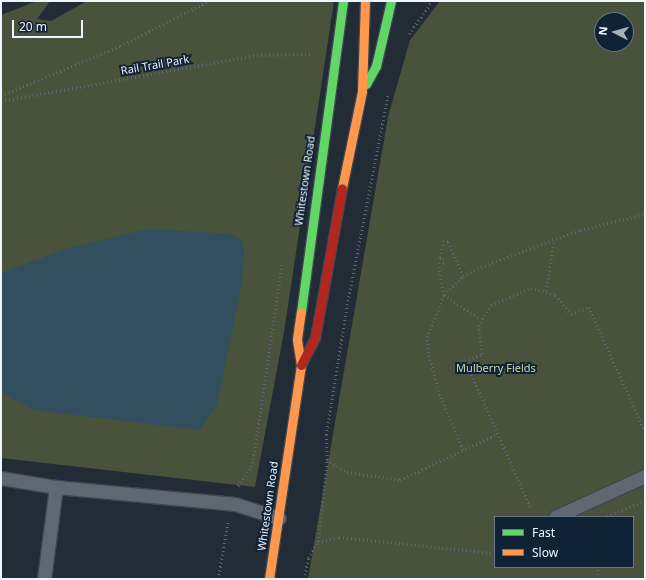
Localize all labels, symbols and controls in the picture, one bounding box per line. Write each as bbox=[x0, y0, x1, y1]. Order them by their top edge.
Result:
scale bar bbox=[14, 12, 85, 38]
north arrow bbox=[594, 12, 634, 52]
text: 20 m bbox=[19, 18, 47, 35]
text: N bbox=[595, 26, 610, 36]
street label: Rail Trail Park bbox=[120, 52, 190, 78]
street label: Whitestown Road bbox=[292, 135, 318, 227]
park label: Mulberry Fields bbox=[456, 361, 536, 375]
street label: Whitestown Road bbox=[255, 460, 281, 552]
legend bbox=[494, 516, 634, 568]
text: Fast bbox=[532, 524, 555, 541]
text: Slow bbox=[532, 544, 558, 561]

